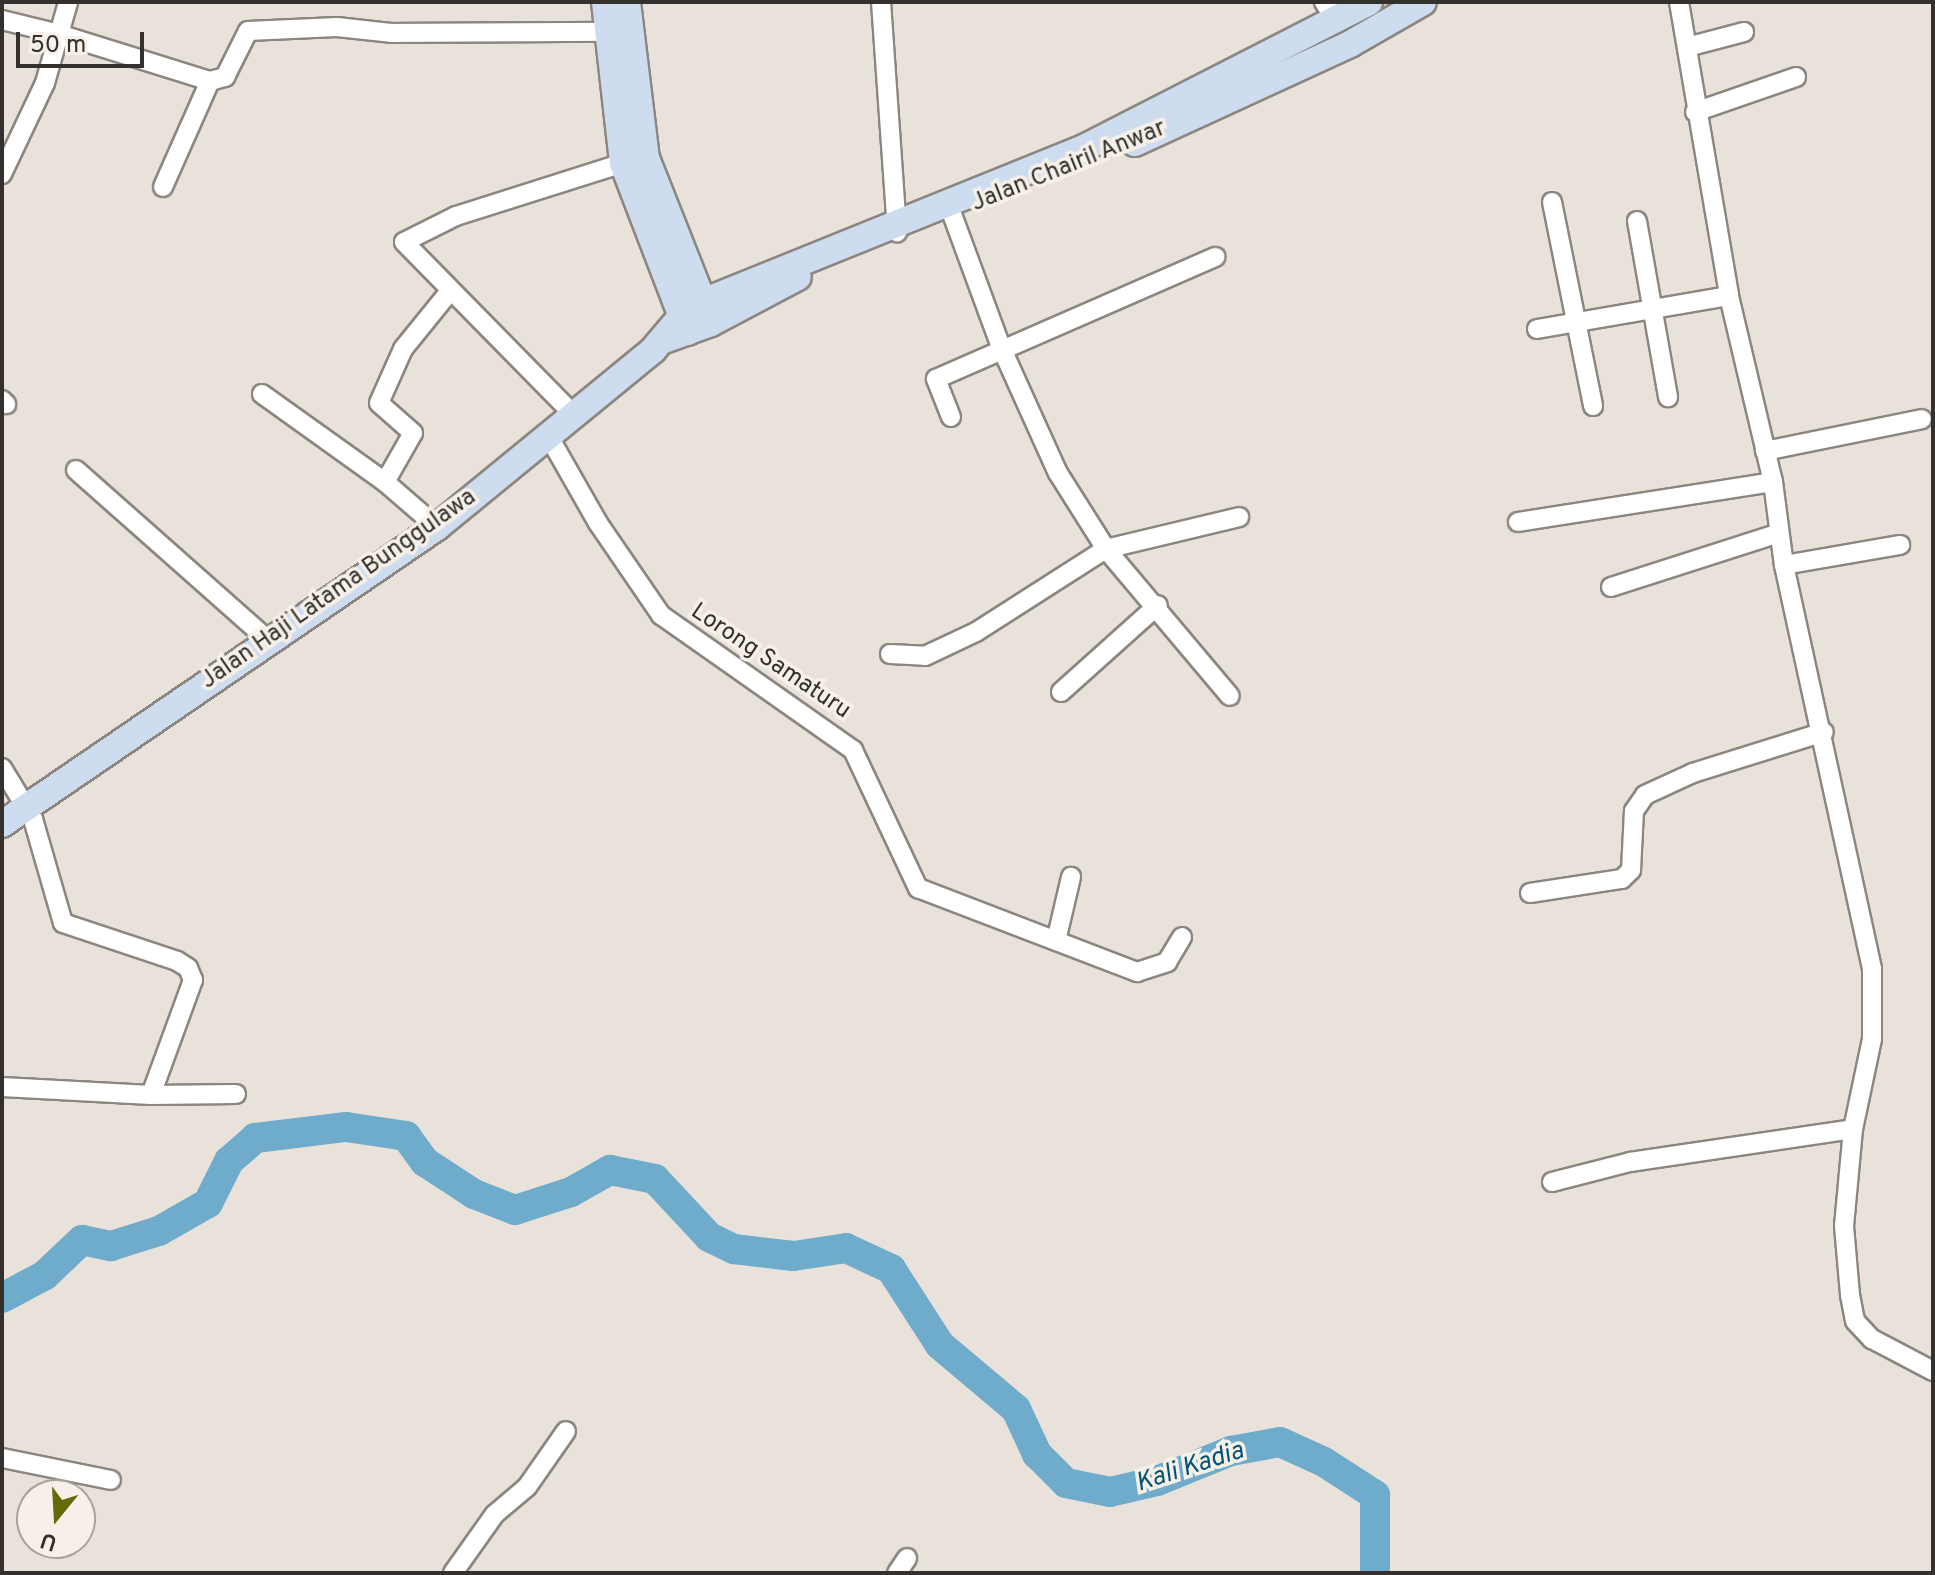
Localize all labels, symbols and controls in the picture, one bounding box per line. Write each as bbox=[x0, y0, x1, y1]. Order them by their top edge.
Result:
scale bar bbox=[20, 16, 148, 66]
text: 50 m bbox=[30, 31, 86, 61]
street label: Jalan Chairil Anwar bbox=[967, 115, 1171, 219]
street label: Jalan Haji Latama Bunggulawa bbox=[196, 484, 482, 696]
street label: Lorong Samaturu bbox=[685, 598, 855, 726]
water label: Kali Kadia bbox=[1132, 1436, 1248, 1500]
north arrow bbox=[16, 1479, 96, 1559]
text: U bbox=[37, 1525, 61, 1556]

